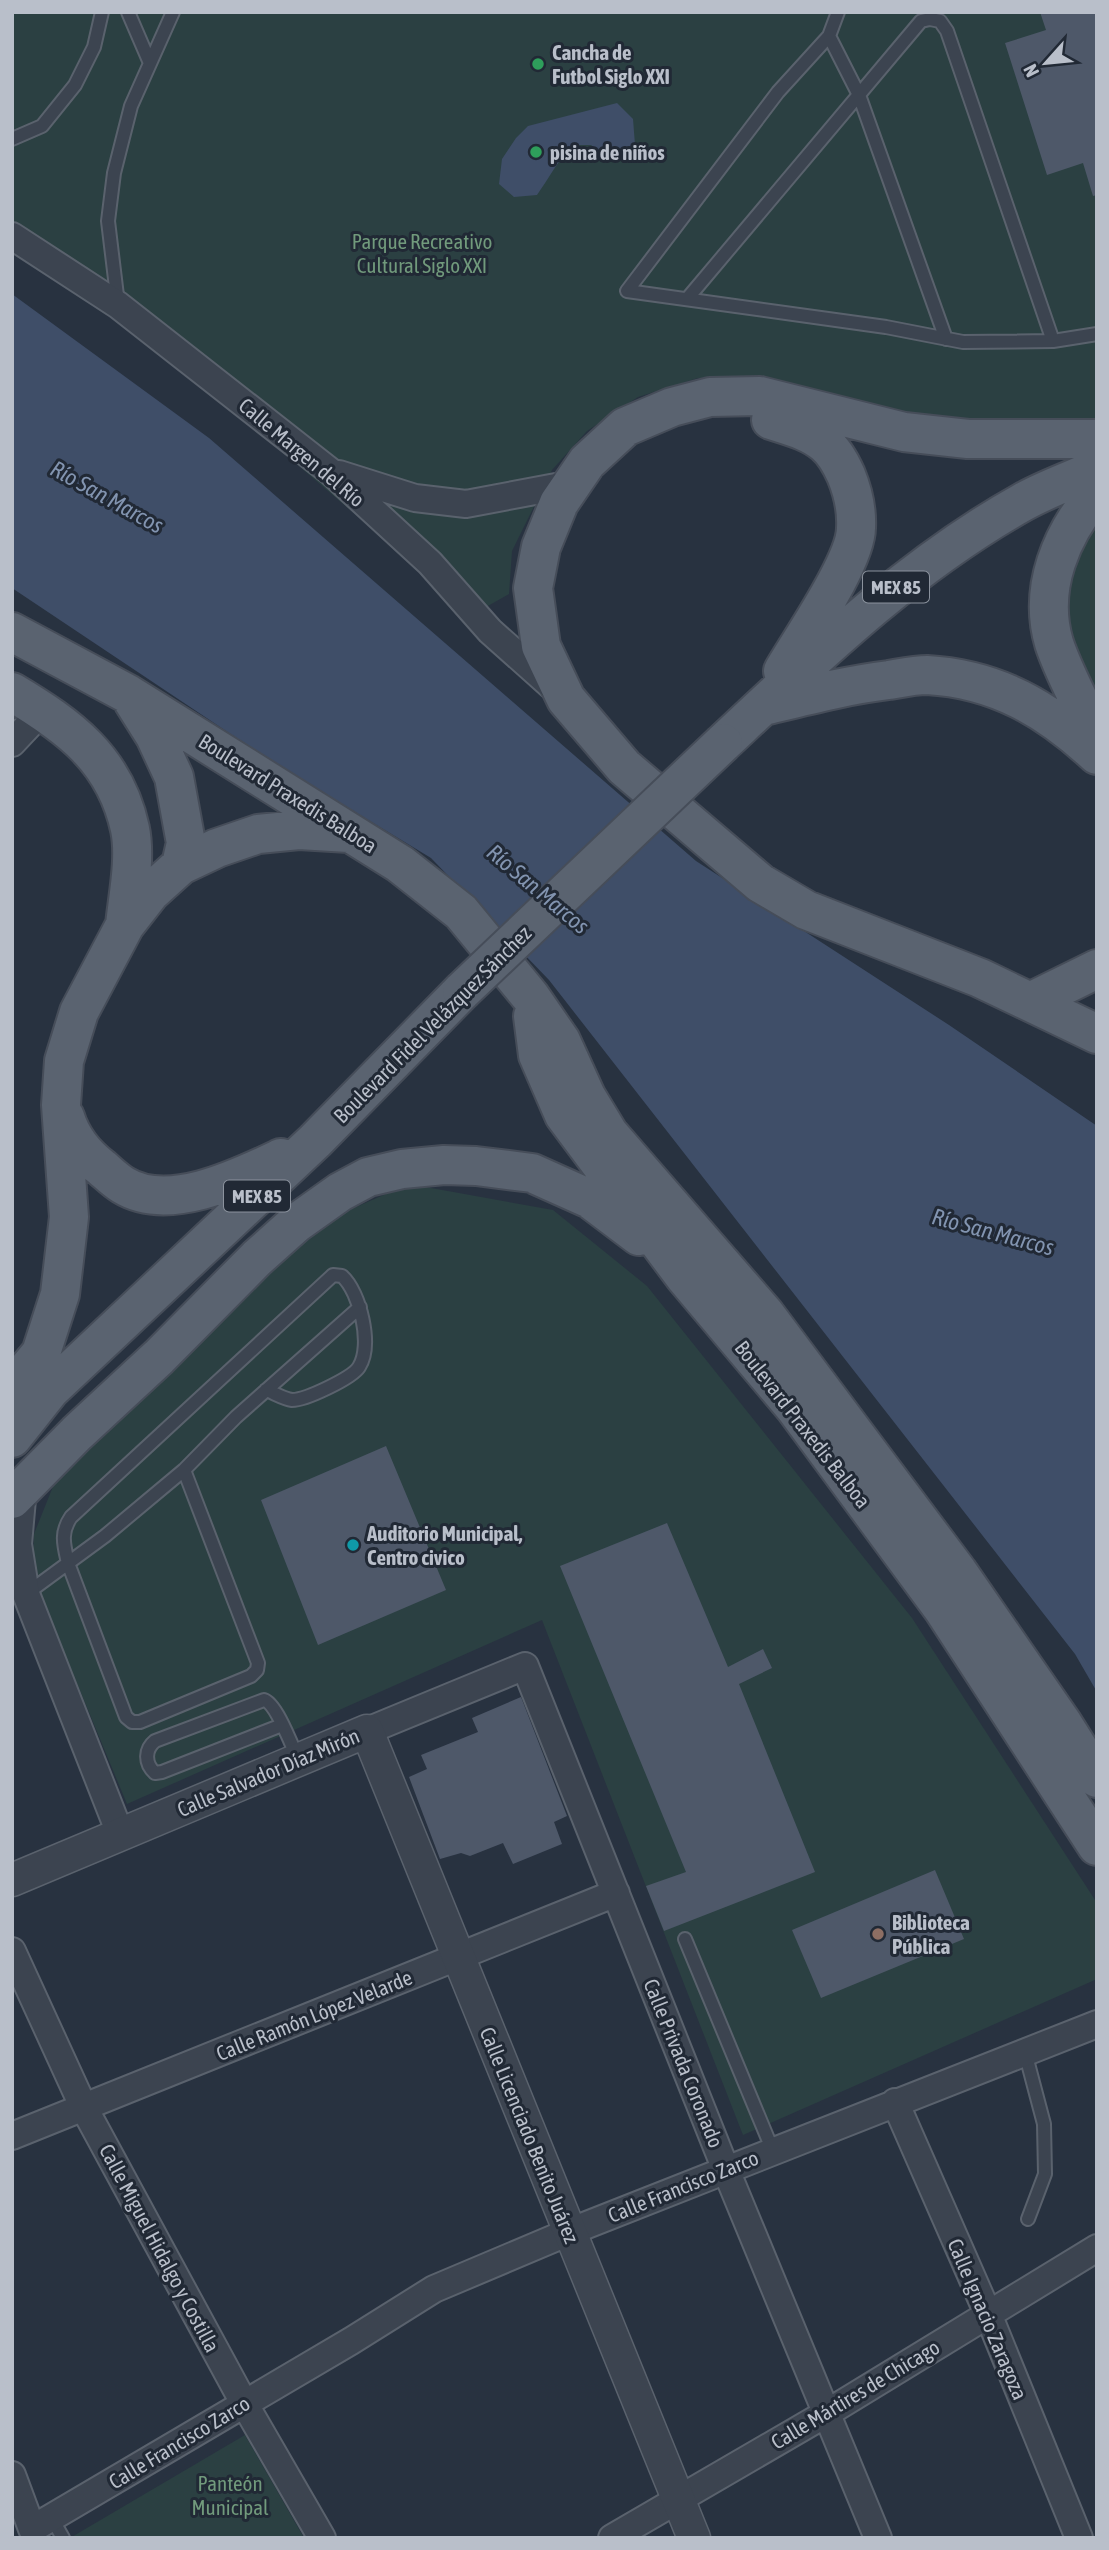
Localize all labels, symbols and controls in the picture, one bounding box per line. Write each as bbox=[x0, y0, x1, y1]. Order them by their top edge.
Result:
north arrow bbox=[1011, 28, 1081, 98]
place label: Cancha de Futbol Siglo XXI bbox=[552, 40, 670, 88]
marker: Cancha de Futbol Siglo XXI bbox=[530, 56, 546, 72]
text: N bbox=[1019, 61, 1043, 81]
place label: pisina de niños bbox=[550, 140, 665, 164]
marker: pisina de niños bbox=[528, 144, 544, 160]
park label: Parque Recreativo Cultural Siglo XXI bbox=[352, 229, 492, 277]
street label: Calle Margen del Río bbox=[234, 393, 370, 511]
water label: Río San Marcos bbox=[46, 455, 168, 539]
road number: MEX 85 bbox=[863, 572, 929, 602]
street label: Boulevard Praxedis Balboa bbox=[195, 728, 381, 858]
water label: Río San Marcos bbox=[482, 839, 594, 939]
street label: Boulevard Fidel Velázquez Sánchez bbox=[328, 920, 536, 1128]
road number: MEX 85 bbox=[224, 1180, 290, 1212]
water label: Río San Marcos bbox=[929, 1203, 1057, 1261]
street label: Boulevard Praxedis Balboa bbox=[730, 1336, 876, 1512]
place label: Auditorio Municipal, Centro civico bbox=[366, 1521, 523, 1569]
marker: Auditorio Municipal, Centro civico bbox=[345, 1537, 361, 1553]
street label: Calle Salvador Díaz Mirón bbox=[173, 1723, 363, 1821]
place label: Biblioteca Pública bbox=[892, 1910, 970, 1958]
marker: Biblioteca Pública bbox=[870, 1926, 886, 1942]
street label: Calle Ramón López Velarde bbox=[213, 1965, 415, 2065]
street label: Calle Privada Coronado bbox=[639, 1975, 729, 2151]
street label: Calle Licenciado Benito Juárez bbox=[476, 2023, 585, 2247]
street label: Calle Miguel Hidalgo y Costilla bbox=[95, 2140, 225, 2356]
street label: Calle Francisco Zarco bbox=[604, 2145, 762, 2227]
street label: Calle Ignacio Zaragoza bbox=[943, 2235, 1033, 2403]
street label: Calle Mártires de Chicago bbox=[766, 2334, 944, 2454]
street label: Calle Francisco Zarco bbox=[104, 2391, 254, 2493]
park label: Panteón Municipal bbox=[191, 2471, 269, 2519]

